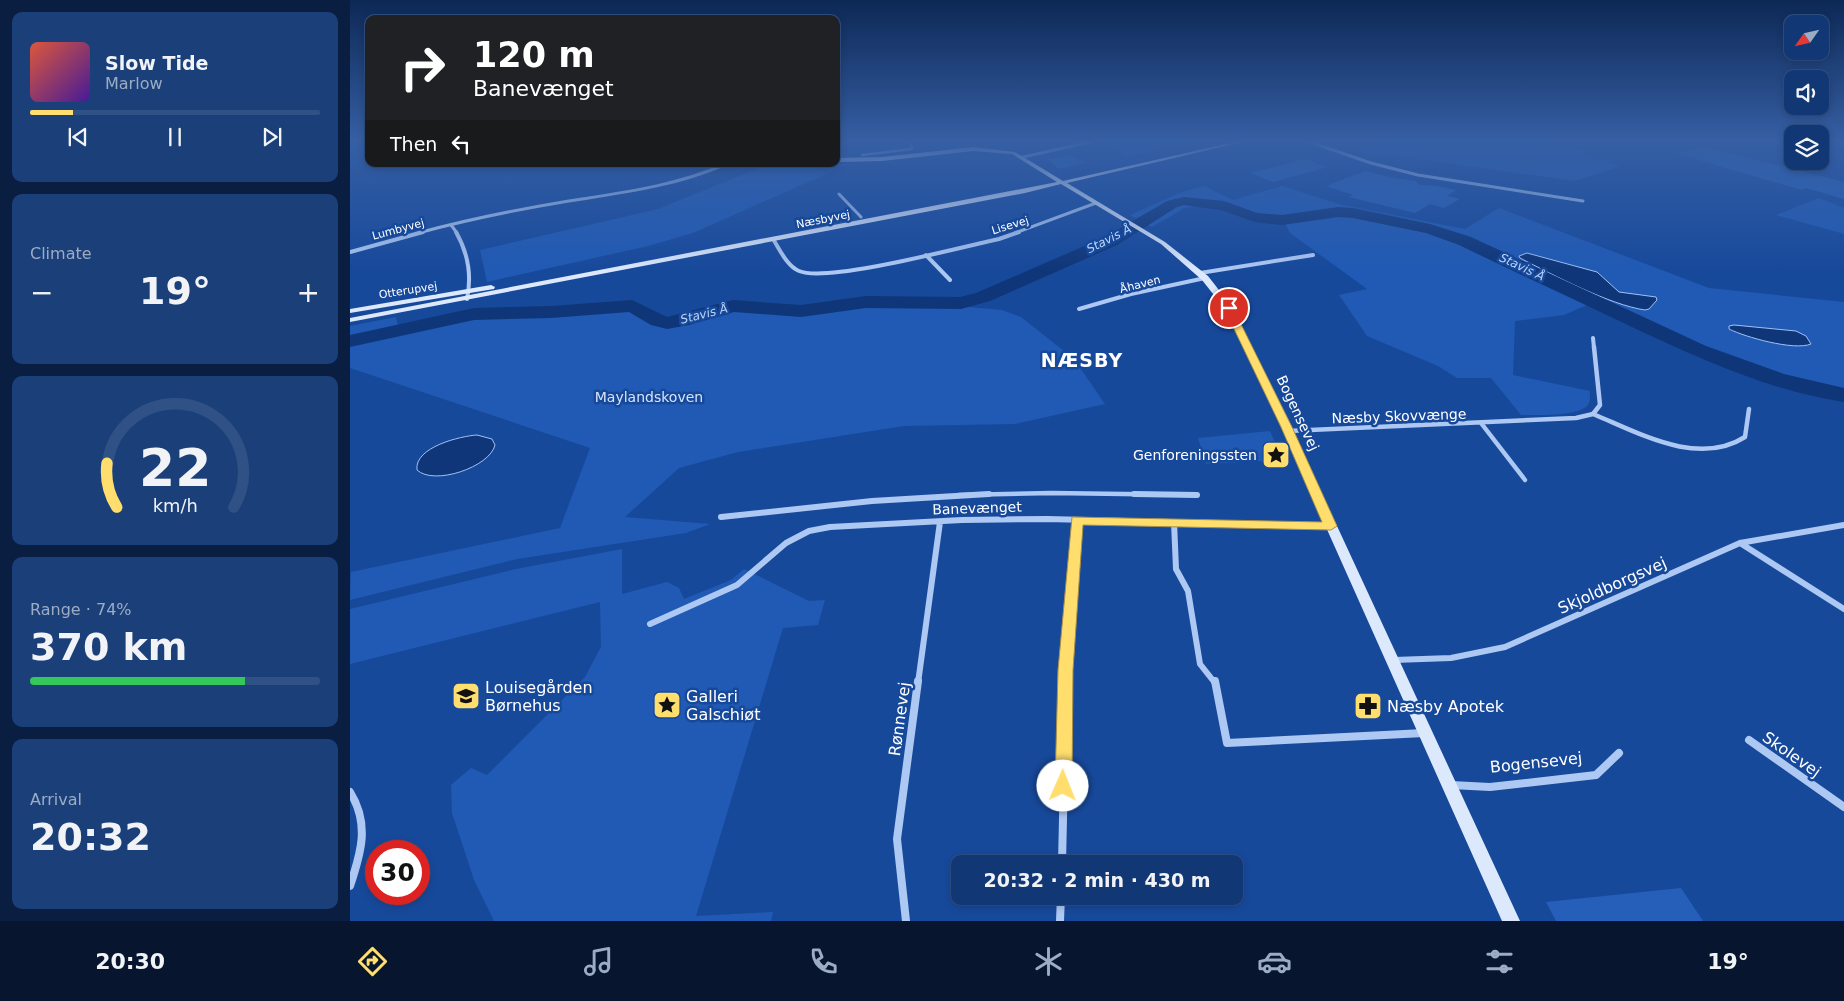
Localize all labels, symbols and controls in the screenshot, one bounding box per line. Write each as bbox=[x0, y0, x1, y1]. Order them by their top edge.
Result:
north arrow bbox=[1784, 15, 1829, 60]
map controls bbox=[1784, 15, 1829, 170]
icon: right bbox=[390, 35, 455, 100]
text: 120 m bbox=[473, 35, 595, 75]
text: Slow Tide bbox=[105, 52, 208, 74]
button: sound bbox=[1784, 70, 1829, 115]
text: Marlow bbox=[105, 74, 163, 93]
text: Banevænget bbox=[473, 76, 614, 101]
icon: previous bbox=[64, 123, 92, 151]
icon: pause bbox=[161, 123, 189, 151]
icon: next bbox=[258, 123, 286, 151]
button: layers bbox=[1784, 125, 1829, 170]
icon: left bbox=[447, 130, 475, 158]
text: Then bbox=[390, 133, 437, 155]
street label: Næsbyvej bbox=[795, 208, 851, 231]
street label: Lisevej bbox=[990, 214, 1030, 237]
street label: Lumbyvej bbox=[371, 216, 426, 243]
water label: Stavis Å bbox=[1084, 221, 1134, 256]
text: Climate bbox=[30, 244, 92, 263]
water label: Stavis Å bbox=[1497, 250, 1547, 284]
text: 19° bbox=[139, 269, 211, 313]
street label: Åhaven bbox=[1118, 273, 1162, 296]
text: − bbox=[30, 276, 53, 309]
text: + bbox=[297, 276, 320, 309]
street label: Otterupvej bbox=[378, 279, 438, 302]
pin bbox=[1208, 287, 1250, 329]
icon: arrive bbox=[1215, 294, 1243, 322]
water label: Stavis Å bbox=[679, 300, 729, 327]
district label: NÆSBY bbox=[1041, 349, 1123, 371]
street label: Bogensevej bbox=[1274, 373, 1322, 453]
park label: Maylandskoven bbox=[595, 389, 703, 405]
street label: Næsby Skovvænge bbox=[1331, 406, 1467, 426]
text: 22 bbox=[139, 438, 211, 498]
place icon: Genforeningssten bbox=[1261, 440, 1291, 470]
place label: Genforeningssten bbox=[1133, 447, 1257, 463]
text: km/h bbox=[152, 495, 198, 516]
street label: Banevænget bbox=[932, 498, 1023, 518]
street label: Skjoldborgsvej bbox=[1555, 553, 1669, 618]
text: Range · 74% bbox=[30, 600, 132, 619]
text: 370 km bbox=[30, 625, 187, 669]
place label: Louisegården Børnehus bbox=[485, 678, 593, 715]
school or university icon: Louisegården Børnehus bbox=[451, 681, 481, 711]
street label: Rønnevej bbox=[885, 681, 914, 757]
place label: Galleri Galschiøt bbox=[686, 687, 760, 724]
place icon: Galleri Galschiøt bbox=[652, 690, 682, 720]
pharmacy icon: Næsby Apotek bbox=[1353, 691, 1383, 721]
place label: Næsby Apotek bbox=[1387, 697, 1505, 716]
street label: Skolevej bbox=[1759, 728, 1824, 781]
street label: Bogensevej bbox=[1489, 748, 1583, 777]
position arrow bbox=[1036, 759, 1088, 811]
text: Arrival bbox=[30, 790, 82, 809]
text: 20:32 bbox=[30, 815, 151, 859]
speed limit sign: 30 bbox=[365, 840, 430, 905]
text: 20:32 · 2 min · 430 m bbox=[983, 869, 1211, 891]
icon: directions bbox=[355, 944, 390, 979]
icon: music bbox=[581, 944, 616, 979]
icon: phone bbox=[806, 944, 841, 979]
icon: climate bbox=[1031, 944, 1066, 979]
icon: car bbox=[1257, 944, 1292, 979]
icon: filters bbox=[1482, 944, 1517, 979]
text: 20:30 bbox=[95, 949, 165, 974]
text: 19° bbox=[1707, 949, 1749, 974]

